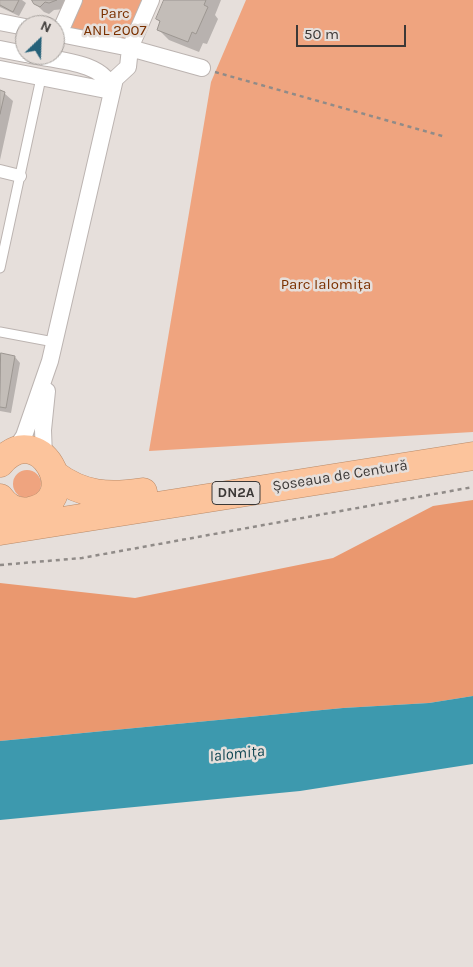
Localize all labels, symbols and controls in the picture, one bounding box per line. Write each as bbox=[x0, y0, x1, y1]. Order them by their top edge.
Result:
park label: Parc ANL 2007 bbox=[84, 5, 146, 40]
north arrow bbox=[15, 15, 65, 65]
scale bar bbox=[298, 15, 408, 47]
text: N bbox=[38, 17, 54, 37]
text: 50 m bbox=[304, 25, 339, 43]
park label: Parc Ialomița bbox=[281, 276, 371, 294]
street label: Șoseaua de Centură bbox=[271, 456, 409, 496]
road number: DN2A bbox=[212, 482, 260, 504]
water label: Ialomița bbox=[209, 742, 265, 766]

